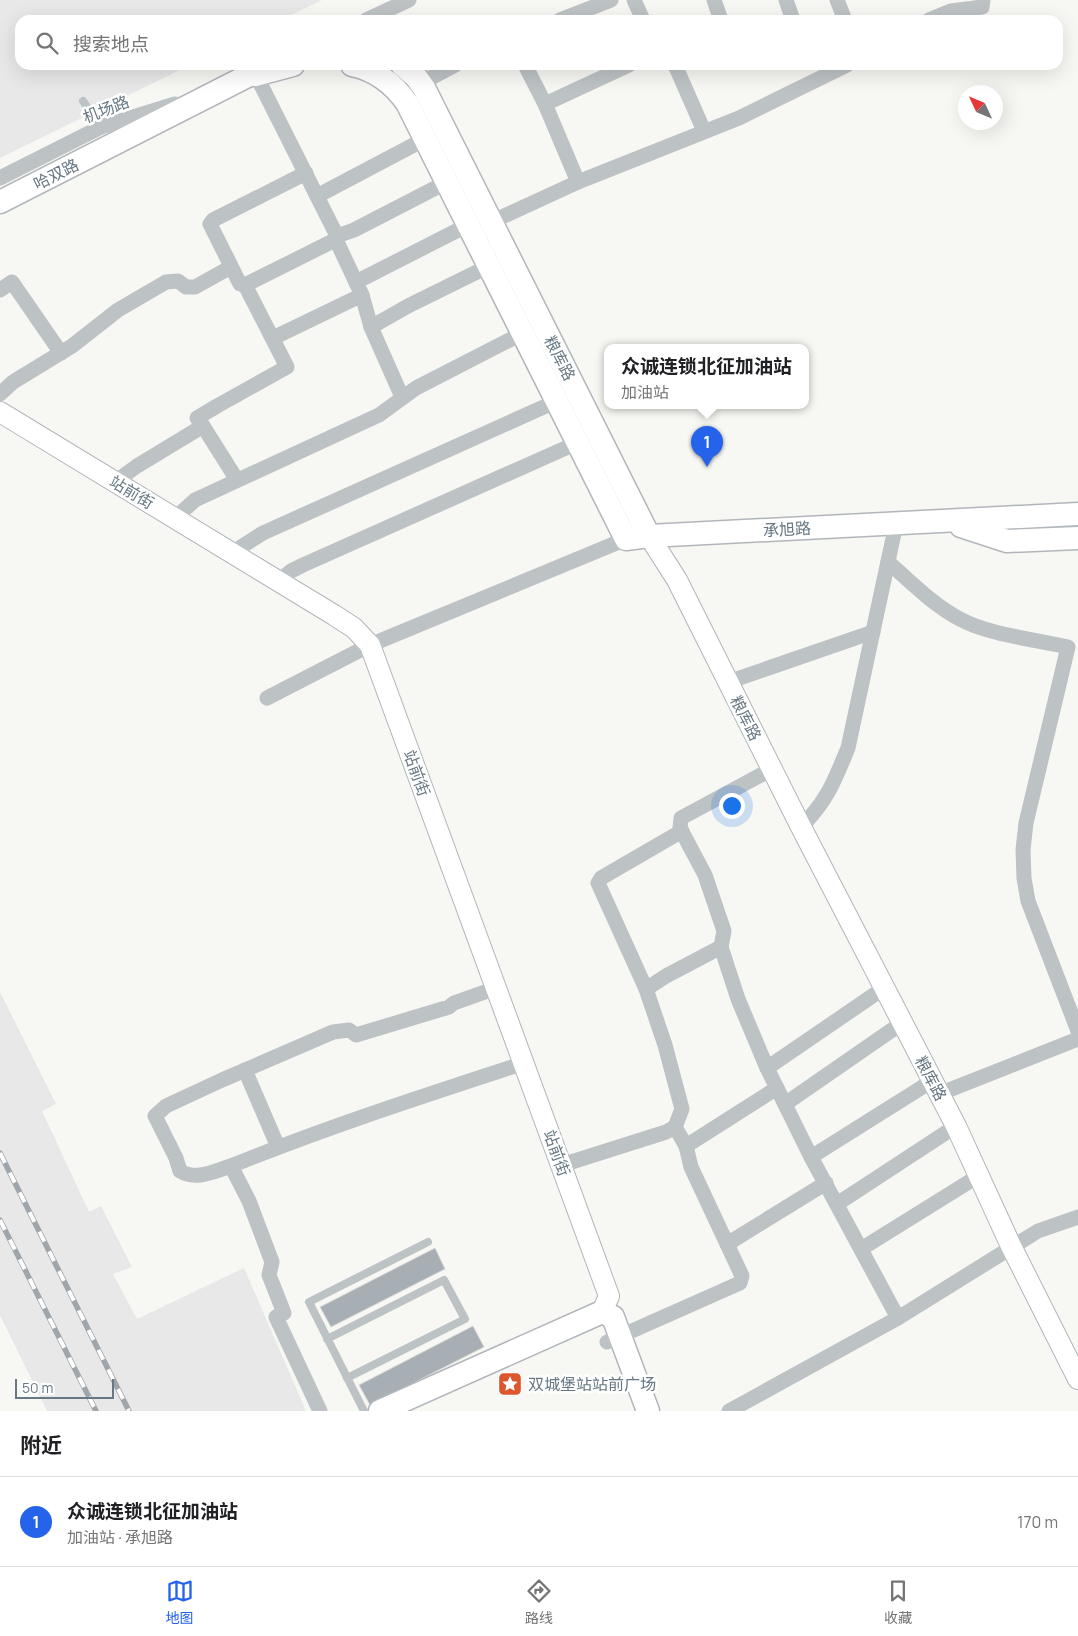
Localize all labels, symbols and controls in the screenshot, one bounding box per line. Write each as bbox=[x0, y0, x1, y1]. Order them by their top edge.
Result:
search box bbox=[15, 15, 1063, 70]
icon: search bbox=[33, 29, 61, 57]
text: 搜索地点 bbox=[73, 31, 149, 57]
north arrow bbox=[958, 85, 1003, 130]
street label: 机场路 bbox=[80, 90, 132, 128]
street label: 哈双路 bbox=[30, 153, 82, 195]
street label: 粮库路 bbox=[539, 332, 581, 384]
popup bbox=[604, 344, 809, 409]
text: 众诚连锁北征加油站 bbox=[621, 353, 792, 379]
text: 加油站 bbox=[621, 381, 669, 403]
pin: 1 bbox=[691, 426, 723, 467]
street label: 站前街 bbox=[106, 470, 158, 514]
street label: 承旭路 bbox=[762, 517, 812, 541]
street label: 粮库路 bbox=[725, 692, 767, 744]
street label: 站前街 bbox=[398, 747, 436, 799]
your location bbox=[719, 793, 745, 819]
street label: 粮库路 bbox=[910, 1052, 952, 1104]
street label: 站前街 bbox=[538, 1127, 576, 1179]
place icon: 双城堡站站前广场 bbox=[497, 1371, 523, 1397]
place label: 双城堡站站前广场 bbox=[528, 1373, 656, 1395]
scale bar bbox=[15, 1376, 114, 1399]
text: 50 m bbox=[22, 1378, 53, 1397]
text: 附近 bbox=[20, 1431, 62, 1459]
text: 众诚连锁北征加油站 bbox=[67, 1498, 238, 1524]
text: 1 bbox=[32, 1511, 40, 1533]
text: 170 m bbox=[1017, 1511, 1058, 1533]
text: 加油站 · 承旭路 bbox=[67, 1526, 173, 1548]
tab: 地图 bbox=[166, 1577, 194, 1627]
tab: 路线 bbox=[525, 1577, 553, 1627]
tab: 收藏 bbox=[884, 1577, 912, 1627]

